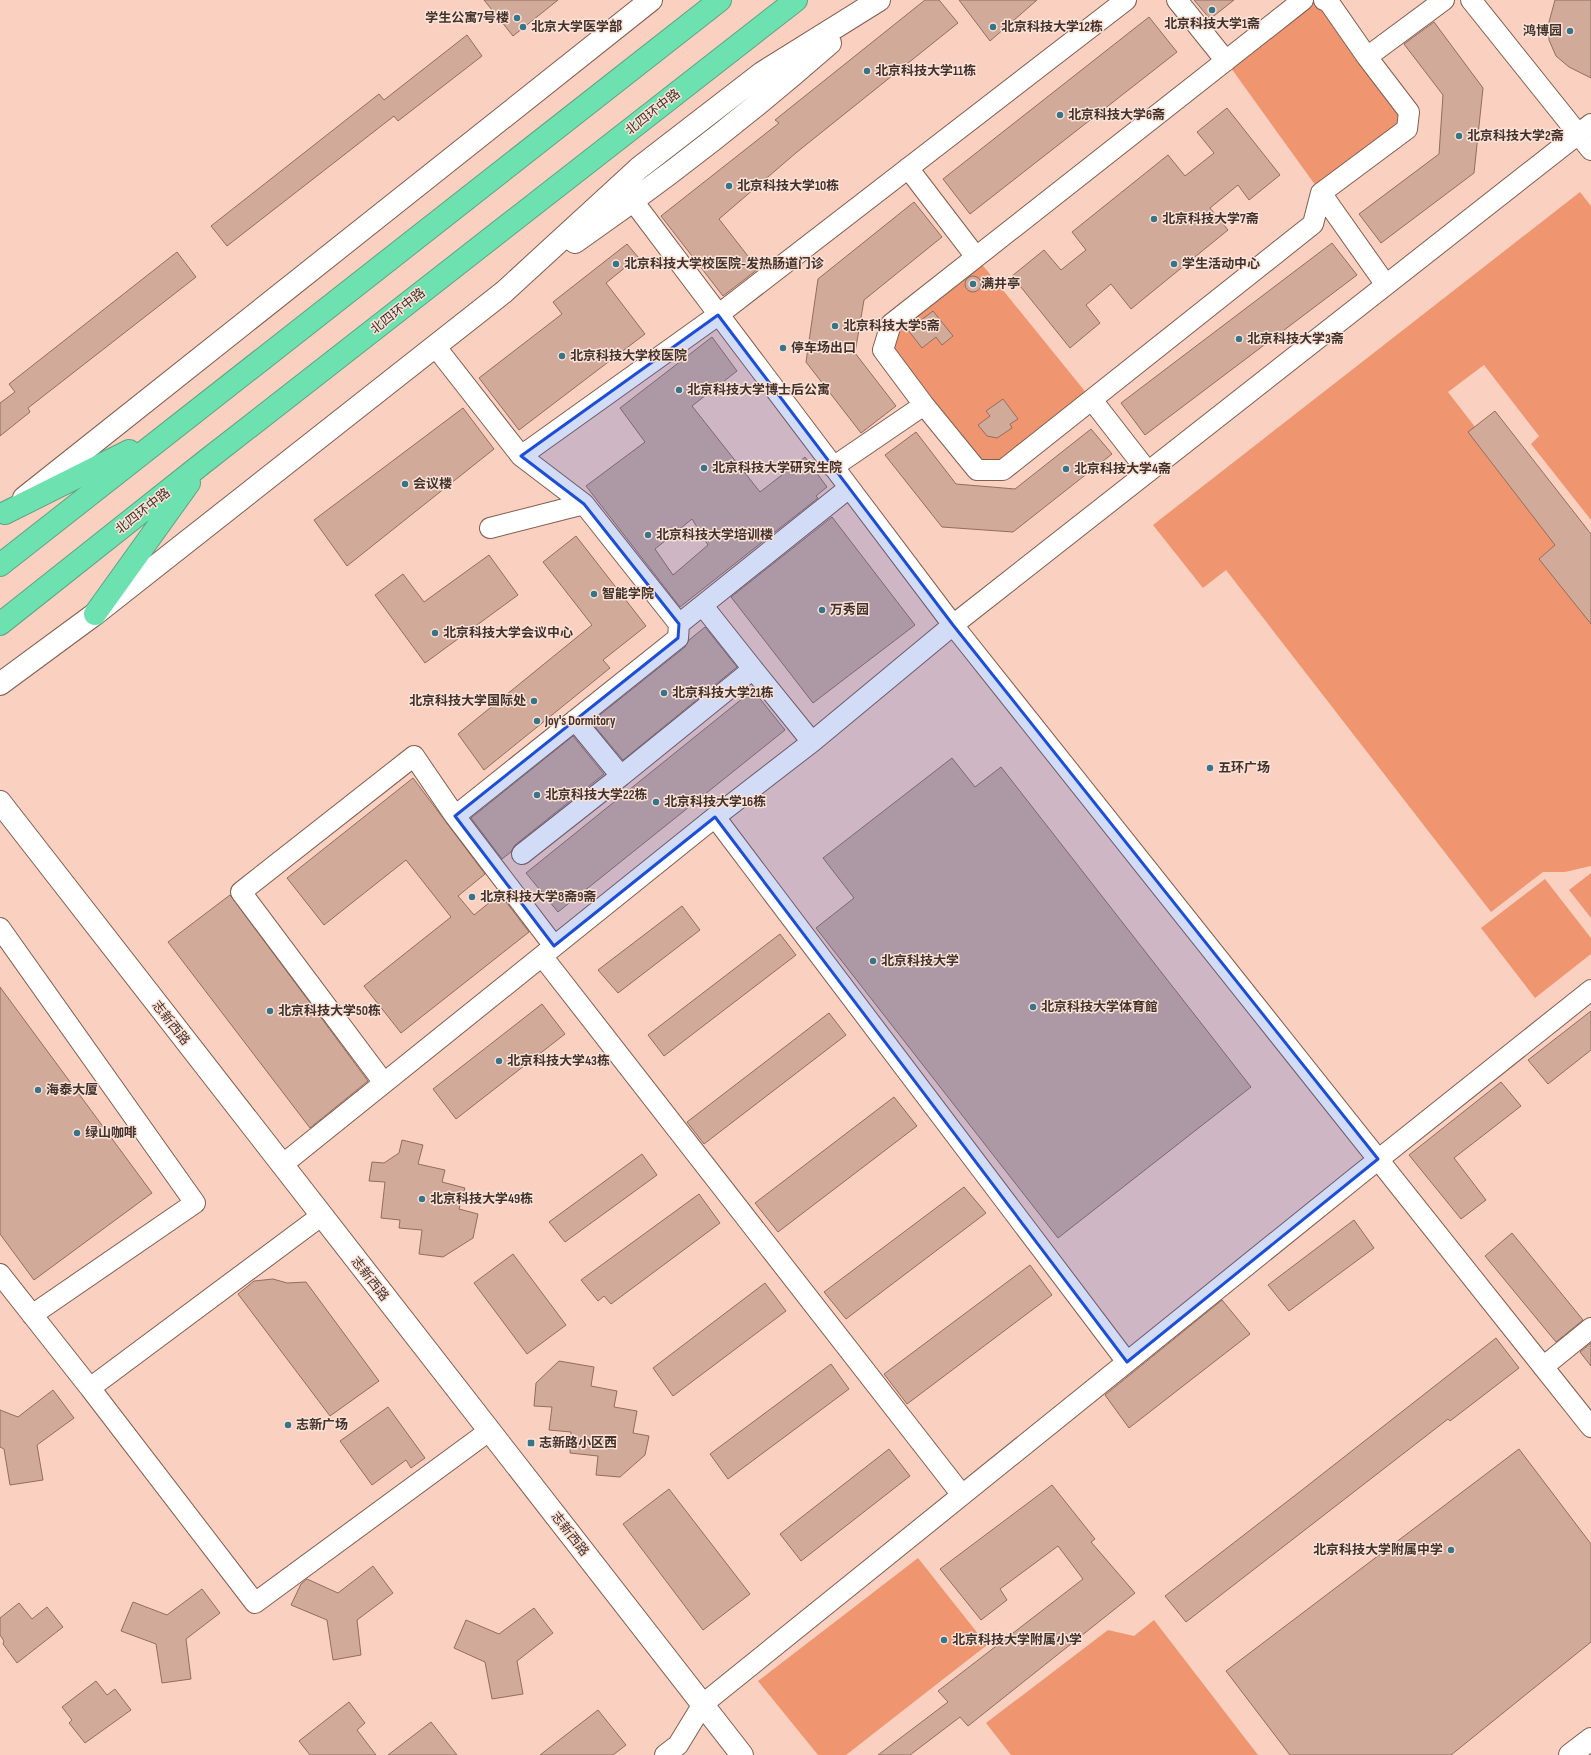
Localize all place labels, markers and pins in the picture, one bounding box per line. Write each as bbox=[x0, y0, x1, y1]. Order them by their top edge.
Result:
marker: 北京科技大学1斋 bbox=[1207, 5, 1217, 15]
place label: 学生公寓7号楼 bbox=[425, 10, 509, 26]
marker: 学生公寓7号楼 bbox=[512, 13, 522, 23]
place label: 北京科技大学1斋 bbox=[1164, 16, 1260, 32]
place label: 北京大学医学部 bbox=[531, 19, 622, 35]
place label: 北京科技大学12栋 bbox=[1001, 19, 1103, 35]
marker: 北京大学医学部 bbox=[518, 22, 528, 32]
marker: 北京科技大学12栋 bbox=[988, 22, 998, 32]
place label: 鸿博园 bbox=[1523, 23, 1562, 39]
marker: 鸿博园 bbox=[1565, 26, 1575, 36]
place label: 北京科技大学11栋 bbox=[875, 63, 976, 79]
marker: 北京科技大学11栋 bbox=[862, 66, 872, 76]
place label: 北京科技大学6斋 bbox=[1068, 107, 1165, 123]
marker: 北京科技大学6斋 bbox=[1055, 110, 1065, 120]
place label: 北京科技大学2斋 bbox=[1467, 128, 1564, 144]
marker: 北京科技大学2斋 bbox=[1454, 131, 1464, 141]
place label: 北京科技大学10栋 bbox=[737, 178, 839, 194]
marker: 北京科技大学10栋 bbox=[724, 181, 734, 191]
place label: 北京科技大学7斋 bbox=[1162, 211, 1259, 227]
marker: 北京科技大学7斋 bbox=[1149, 214, 1159, 224]
place label: 北京科技大学校医院-发热肠道门诊 bbox=[624, 256, 824, 272]
place label: 学生活动中心 bbox=[1182, 256, 1260, 272]
marker: 北京科技大学校医院-发热肠道门诊 bbox=[611, 259, 621, 269]
marker: 学生活动中心 bbox=[1169, 259, 1179, 269]
place label: 满井亭 bbox=[981, 276, 1020, 292]
marker: 满井亭 bbox=[968, 279, 978, 289]
place label: 北京科技大学5斋 bbox=[843, 318, 940, 334]
marker: 北京科技大学5斋 bbox=[830, 321, 840, 331]
place label: 北京科技大学3斋 bbox=[1247, 331, 1344, 347]
marker: 北京科技大学3斋 bbox=[1234, 334, 1244, 344]
place label: 停车场出口 bbox=[791, 340, 856, 356]
marker: 停车场出口 bbox=[778, 343, 788, 353]
place label: 北京科技大学校医院 bbox=[570, 348, 687, 364]
marker: 北京科技大学校医院 bbox=[557, 351, 567, 361]
place label: 北京科技大学博士后公寓 bbox=[687, 382, 830, 398]
marker: 北京科技大学博士后公寓 bbox=[674, 385, 684, 395]
place label: 北京科技大学研究生院 bbox=[712, 460, 842, 476]
place label: 北京科技大学4斋 bbox=[1074, 461, 1171, 477]
marker: 北京科技大学研究生院 bbox=[699, 463, 709, 473]
marker: 北京科技大学4斋 bbox=[1061, 464, 1071, 474]
place label: 会议楼 bbox=[413, 476, 452, 492]
marker: 会议楼 bbox=[400, 479, 410, 489]
place label: 北京科技大学培训楼 bbox=[656, 527, 773, 543]
marker: 北京科技大学培训楼 bbox=[643, 530, 653, 540]
place label: 智能学院 bbox=[602, 586, 654, 602]
marker: 智能学院 bbox=[589, 589, 599, 599]
place label: 万秀园 bbox=[830, 602, 869, 618]
marker: 万秀园 bbox=[817, 605, 827, 615]
place label: 北京科技大学会议中心 bbox=[443, 625, 573, 641]
marker: 北京科技大学会议中心 bbox=[430, 628, 440, 638]
place label: 北京科技大学21栋 bbox=[672, 685, 774, 701]
marker: 北京科技大学21栋 bbox=[659, 688, 669, 698]
place label: 北京科技大学国际处 bbox=[409, 693, 526, 709]
marker: 北京科技大学国际处 bbox=[529, 696, 539, 706]
place label: Joy's Dormitory bbox=[544, 713, 616, 729]
marker: Joy's Dormitory bbox=[532, 716, 542, 726]
place label: 五环广场 bbox=[1218, 760, 1270, 776]
marker: 五环广场 bbox=[1205, 763, 1215, 773]
place label: 北京科技大学22栋 bbox=[545, 787, 647, 803]
marker: 北京科技大学22栋 bbox=[532, 790, 542, 800]
place label: 北京科技大学16栋 bbox=[664, 794, 766, 810]
marker: 北京科技大学16栋 bbox=[651, 797, 661, 807]
place label: 北京科技大学8斋9斋 bbox=[480, 889, 596, 905]
marker: 北京科技大学8斋9斋 bbox=[467, 892, 477, 902]
place label: 北京科技大学 bbox=[881, 953, 959, 969]
marker: 北京科技大学 bbox=[868, 956, 878, 966]
place label: 北京科技大学体育館 bbox=[1041, 999, 1158, 1015]
marker: 北京科技大学体育館 bbox=[1028, 1002, 1038, 1012]
place label: 北京科技大学50栋 bbox=[278, 1003, 381, 1019]
marker: 北京科技大学50栋 bbox=[265, 1006, 275, 1016]
place label: 北京科技大学43栋 bbox=[507, 1053, 610, 1069]
marker: 北京科技大学43栋 bbox=[494, 1056, 504, 1066]
place label: 海泰大厦 bbox=[46, 1082, 98, 1098]
marker: 海泰大厦 bbox=[33, 1085, 43, 1095]
place label: 绿山咖啡 bbox=[85, 1125, 137, 1141]
marker: 绿山咖啡 bbox=[72, 1128, 82, 1138]
place label: 北京科技大学49栋 bbox=[430, 1191, 533, 1207]
marker: 北京科技大学49栋 bbox=[417, 1194, 427, 1204]
place label: 志新广场 bbox=[296, 1417, 348, 1433]
marker: 志新广场 bbox=[283, 1420, 293, 1430]
place label: 志新路小区西 bbox=[539, 1435, 617, 1451]
marker: 志新路小区西 bbox=[526, 1438, 536, 1448]
place label: 北京科技大学附属中学 bbox=[1313, 1542, 1443, 1558]
marker: 北京科技大学附属中学 bbox=[1446, 1545, 1456, 1555]
place label: 北京科技大学附属小学 bbox=[952, 1632, 1082, 1648]
marker: 北京科技大学附属小学 bbox=[939, 1635, 949, 1645]

